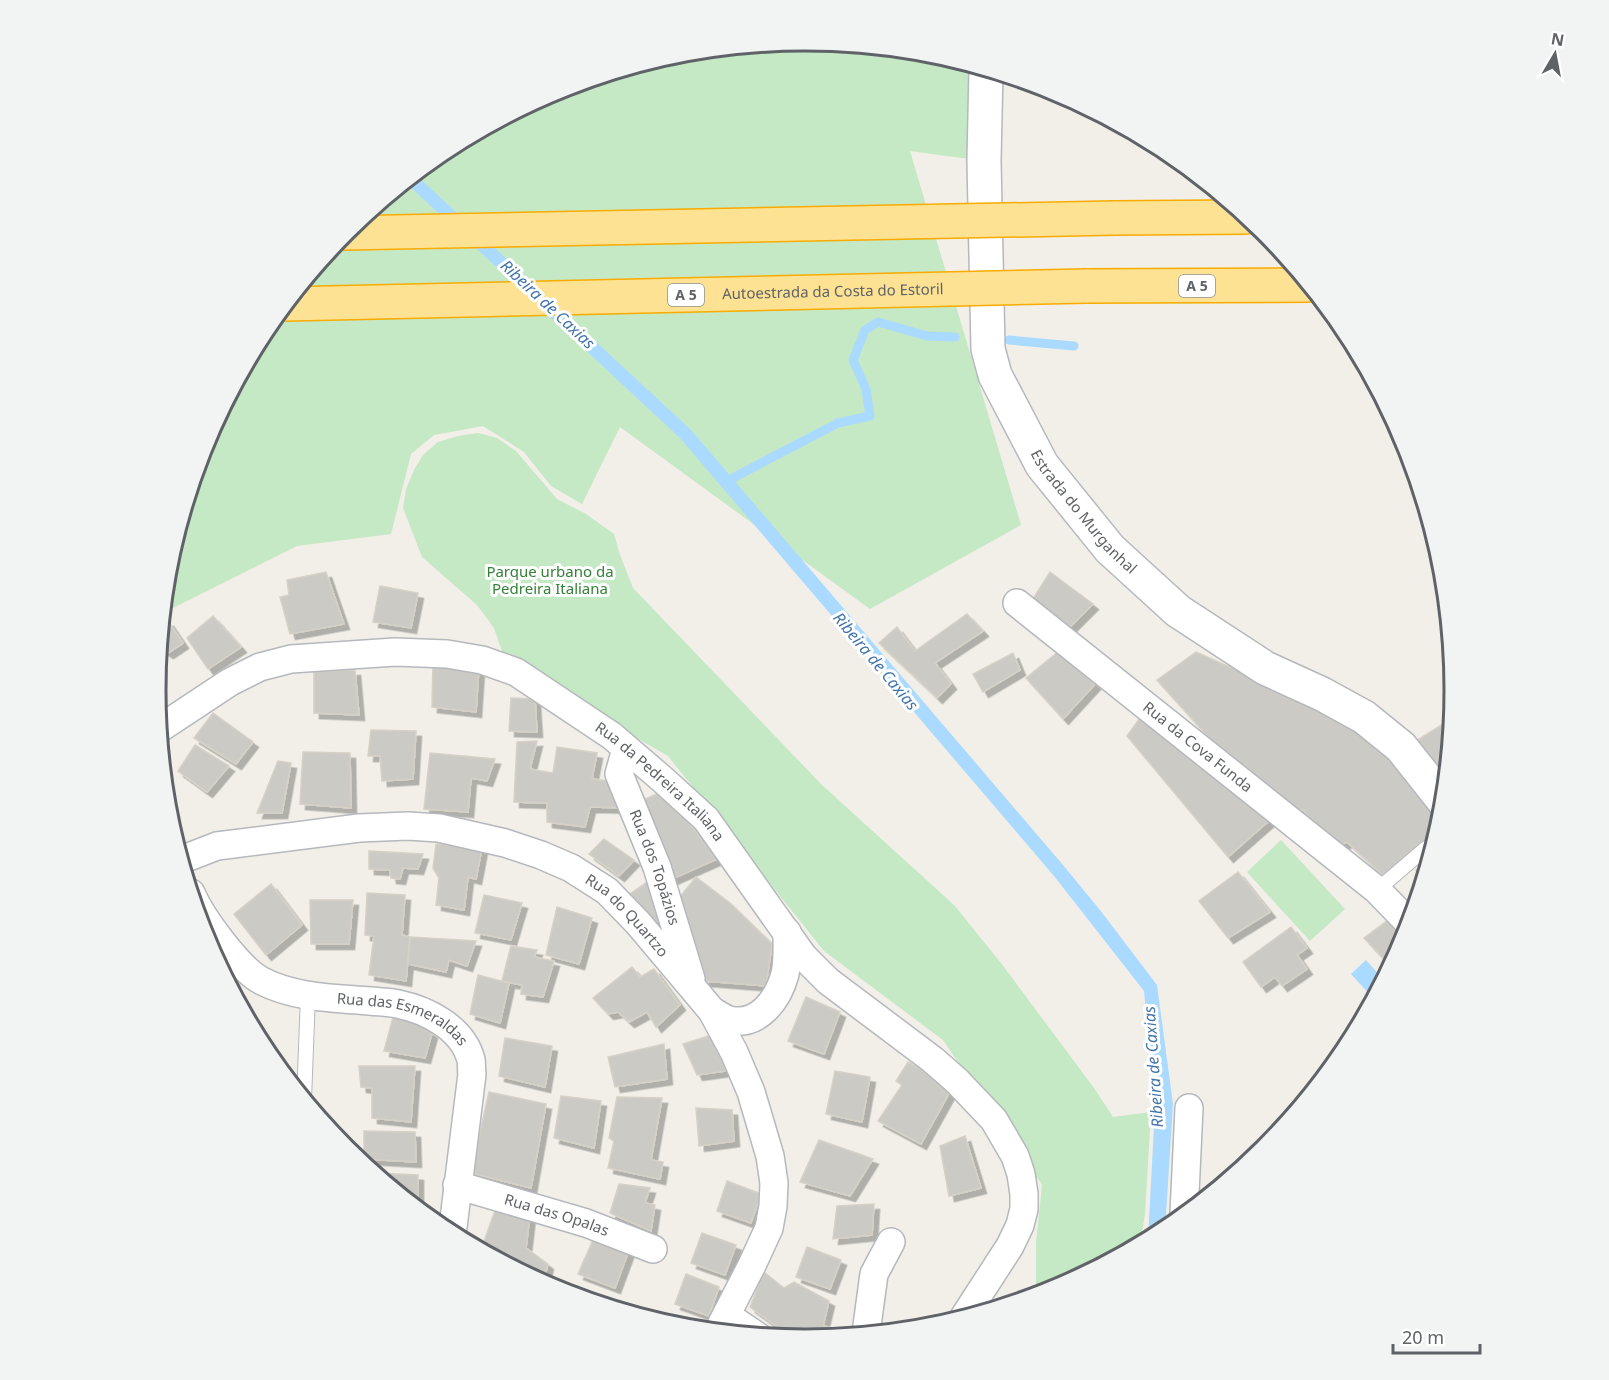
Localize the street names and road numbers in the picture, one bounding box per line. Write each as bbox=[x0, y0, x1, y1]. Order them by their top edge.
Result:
road number: A 5 bbox=[1179, 275, 1215, 297]
street label: Autoestrada da Costa do Estoril bbox=[722, 278, 944, 303]
road number: A 5 bbox=[668, 284, 704, 306]
street label: Estrada do Murganhal bbox=[1027, 446, 1142, 578]
street label: Rua da Cova Funda bbox=[1139, 696, 1257, 796]
street label: Rua da Pedreira Italiana bbox=[592, 717, 729, 845]
street label: Rua dos Topázios bbox=[626, 806, 685, 927]
street label: Rua do Quartzo bbox=[582, 869, 673, 961]
street label: Rua das Esmeraldas bbox=[336, 988, 473, 1049]
street label: Rua das Opalas bbox=[502, 1188, 612, 1240]

